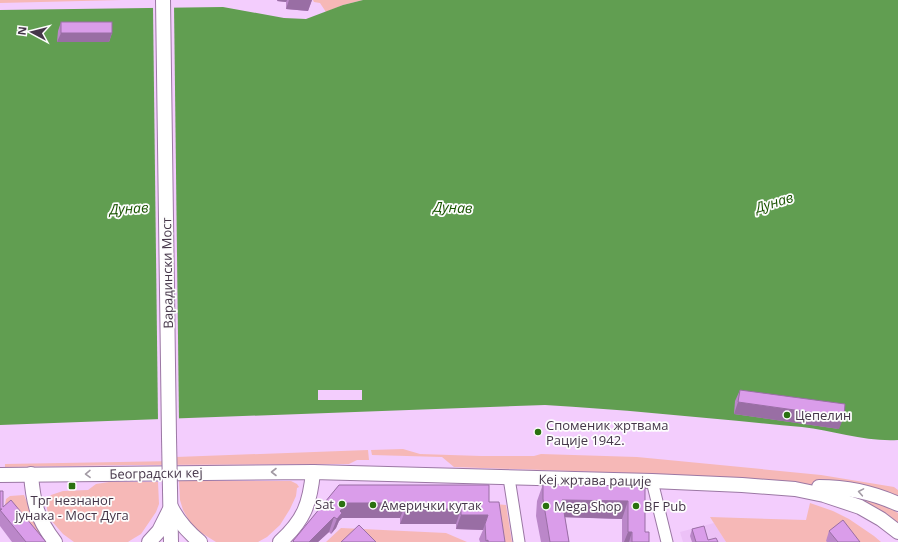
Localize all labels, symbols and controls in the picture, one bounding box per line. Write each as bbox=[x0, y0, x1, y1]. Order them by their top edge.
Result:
north arrow bbox=[12, 12, 52, 52]
text: N bbox=[14, 25, 30, 36]
water label: Дунав bbox=[751, 187, 796, 217]
water label: Дунав bbox=[107, 197, 149, 219]
water label: Дунав bbox=[431, 197, 473, 217]
street label: Варадински Мост bbox=[157, 217, 177, 329]
place label: Цепелин bbox=[795, 406, 851, 424]
marker: Цепелин bbox=[782, 410, 792, 420]
place label: Споменик жртвама Рације 1942. bbox=[546, 416, 669, 449]
marker: Споменик жртвама Рације 1942. bbox=[533, 427, 543, 437]
street label: Београдски кеј bbox=[109, 463, 203, 483]
one-way arrow bbox=[271, 468, 277, 476]
one-way arrow bbox=[85, 470, 91, 478]
street label: Кеј жртава рације bbox=[538, 470, 652, 490]
marker: Трг незнаног јунака - Мост Дуга bbox=[67, 481, 77, 491]
one-way arrow bbox=[858, 488, 864, 497]
place label: Трг незнаног јунака - Мост Дуга bbox=[14, 491, 129, 524]
place label: Sat bbox=[315, 495, 334, 513]
place label: Амерички кутак bbox=[381, 496, 482, 514]
place label: Mega Shop bbox=[554, 497, 622, 515]
place label: BF Pub bbox=[644, 497, 686, 515]
marker: Sat bbox=[337, 499, 347, 509]
marker: Амерички кутак bbox=[368, 500, 378, 510]
marker: Mega Shop bbox=[541, 501, 551, 511]
marker: BF Pub bbox=[631, 501, 641, 511]

